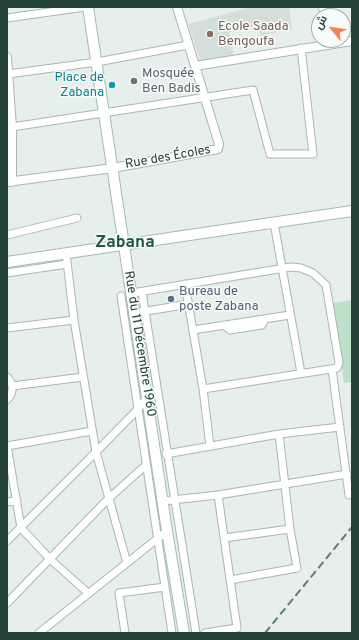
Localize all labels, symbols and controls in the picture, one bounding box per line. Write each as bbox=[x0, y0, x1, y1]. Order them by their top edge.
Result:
north arrow bbox=[311, 8, 351, 48]
text: ش bbox=[312, 13, 331, 32]
place label: Ecole Saada Bengoufa bbox=[218, 19, 289, 50]
marker: Ecole Saada Bengoufa bbox=[205, 29, 215, 39]
place label: Mosquée Ben Badis bbox=[142, 66, 201, 97]
place label: Place de Zabana bbox=[54, 70, 104, 101]
marker: Mosquée Ben Badis bbox=[129, 76, 139, 86]
marker: Place de Zabana bbox=[107, 80, 117, 90]
street label: Rue des Écoles bbox=[124, 143, 212, 173]
district label: Zabana bbox=[95, 234, 155, 254]
street label: Rue du 11 Décembre 1960 bbox=[120, 270, 158, 418]
place label: Bureau de poste Zabana bbox=[179, 284, 258, 315]
marker: Bureau de poste Zabana bbox=[166, 294, 176, 304]

